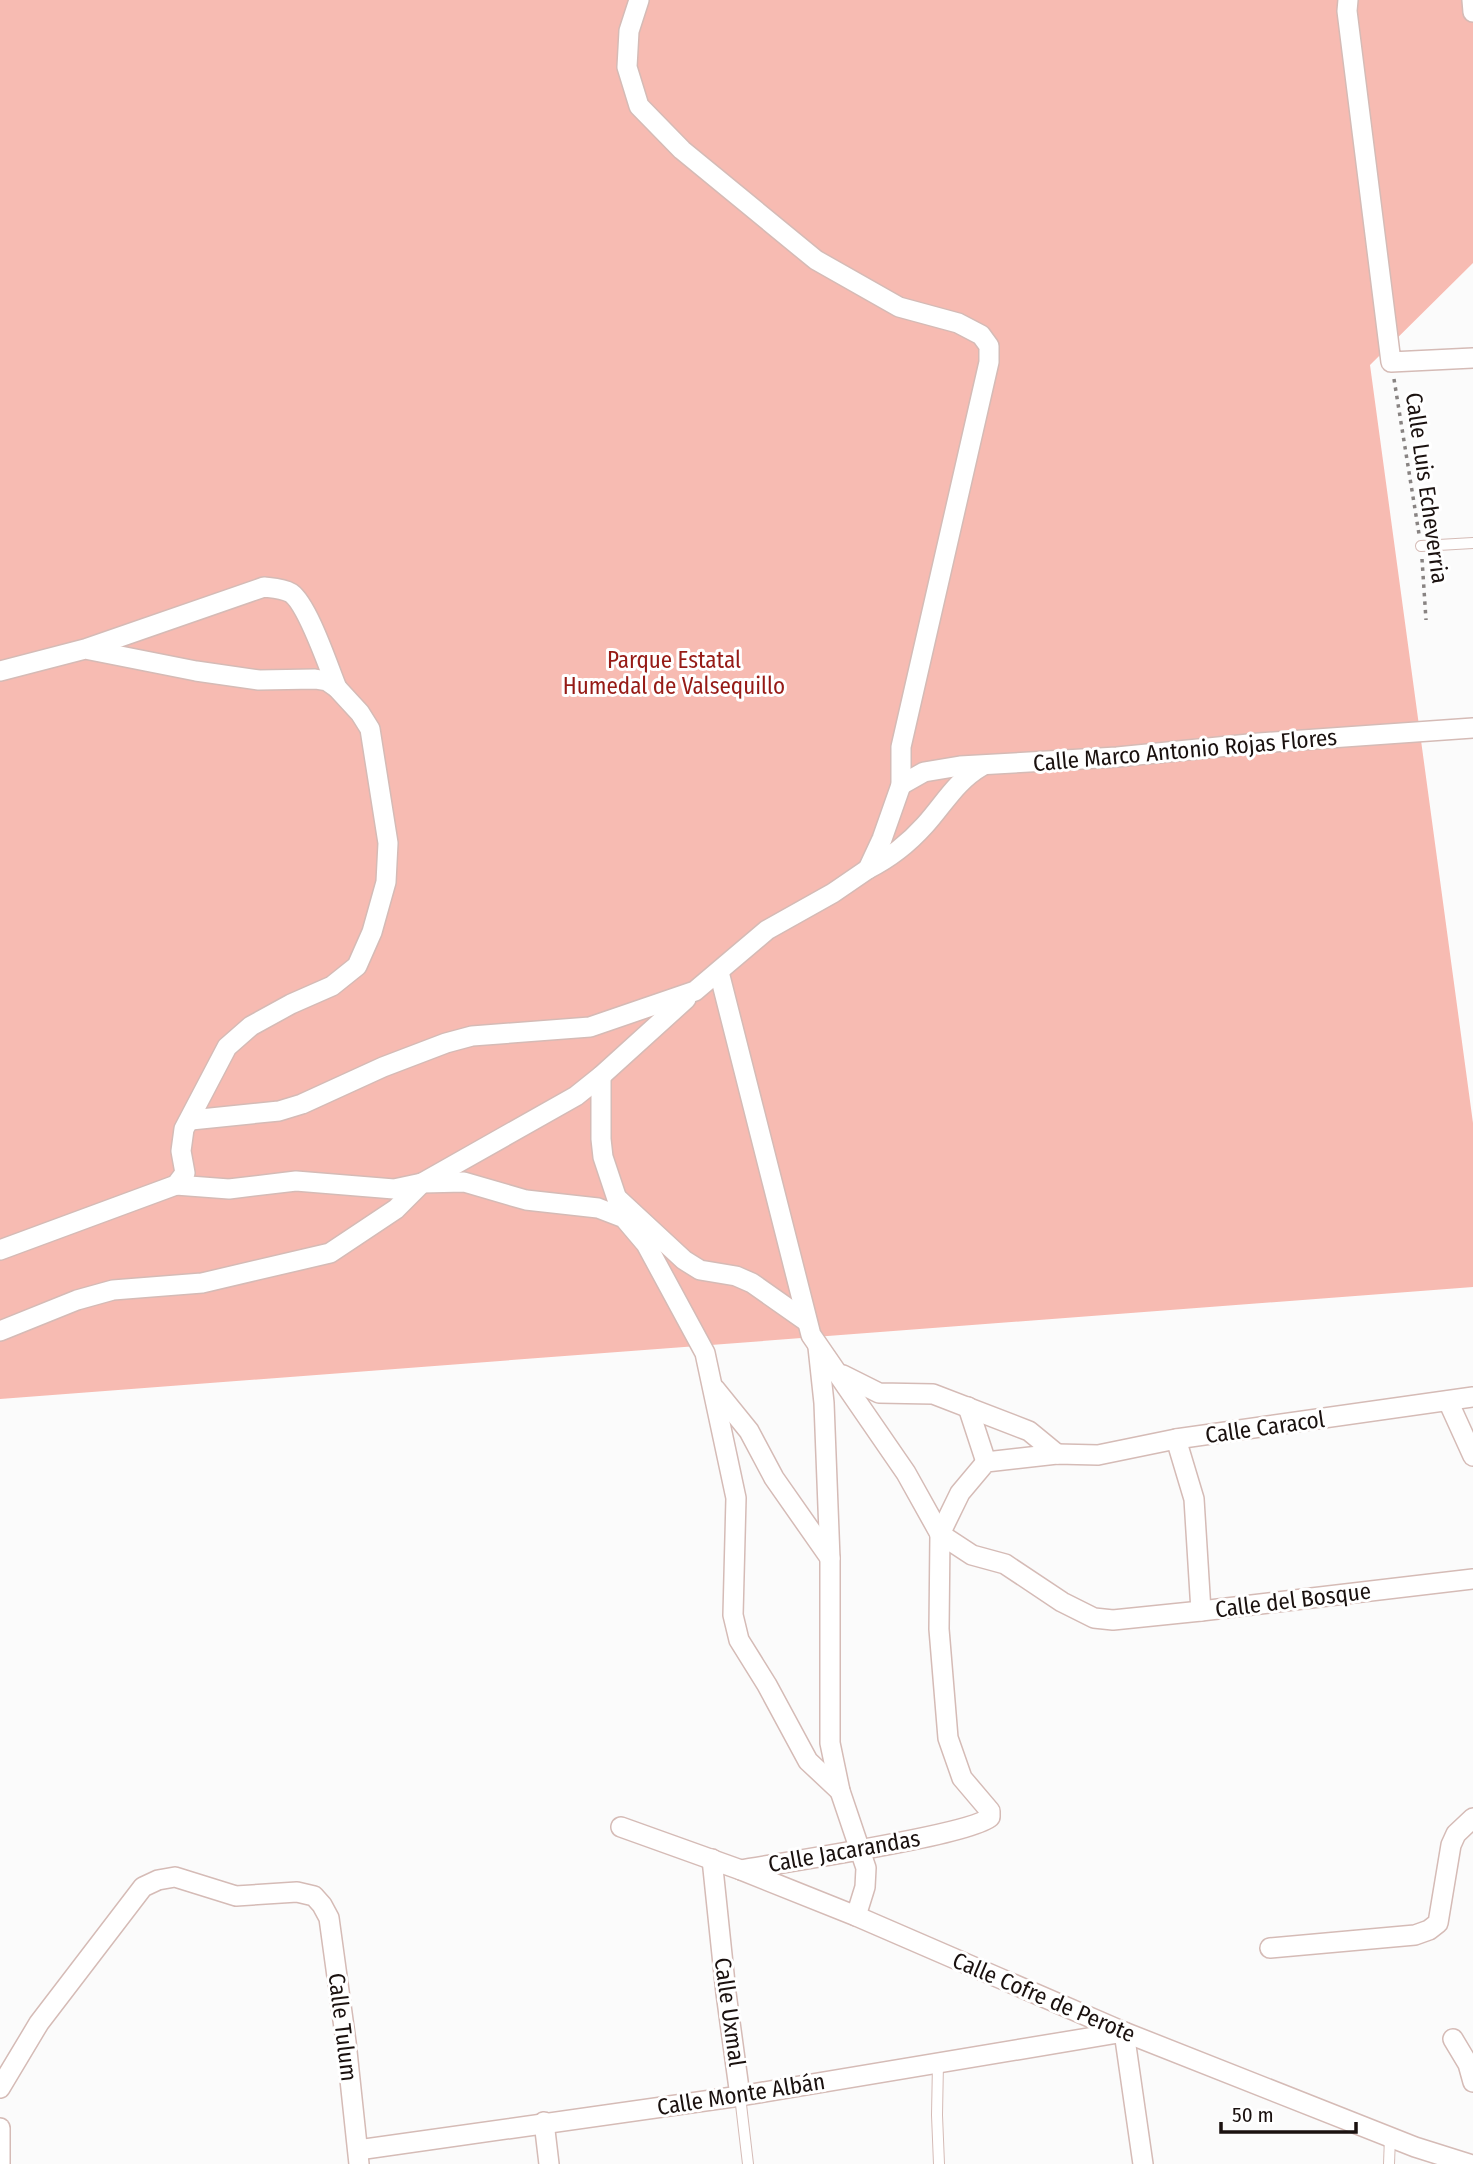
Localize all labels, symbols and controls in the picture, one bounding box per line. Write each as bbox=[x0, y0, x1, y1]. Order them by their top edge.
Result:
street label: Calle Luis Echeverria bbox=[1400, 391, 1454, 585]
park label: Parque Estatal Humedal de Valsequillo bbox=[563, 646, 785, 700]
street label: Calle Marco Antonio Rojas Flores bbox=[1032, 723, 1338, 777]
street label: Calle Caracol bbox=[1204, 1405, 1326, 1449]
street label: Calle del Bosque bbox=[1214, 1577, 1372, 1623]
street label: Calle Jacarandas bbox=[766, 1824, 922, 1878]
street label: Calle Cofre de Perote bbox=[948, 1946, 1140, 2048]
street label: Calle Uxmal bbox=[709, 1956, 751, 2068]
street label: Calle Tulum bbox=[322, 1971, 364, 2083]
street label: Calle Monte Albán bbox=[655, 2067, 827, 2121]
scale bar bbox=[1221, 2090, 1356, 2134]
text: 50 m bbox=[1232, 2102, 1274, 2128]

